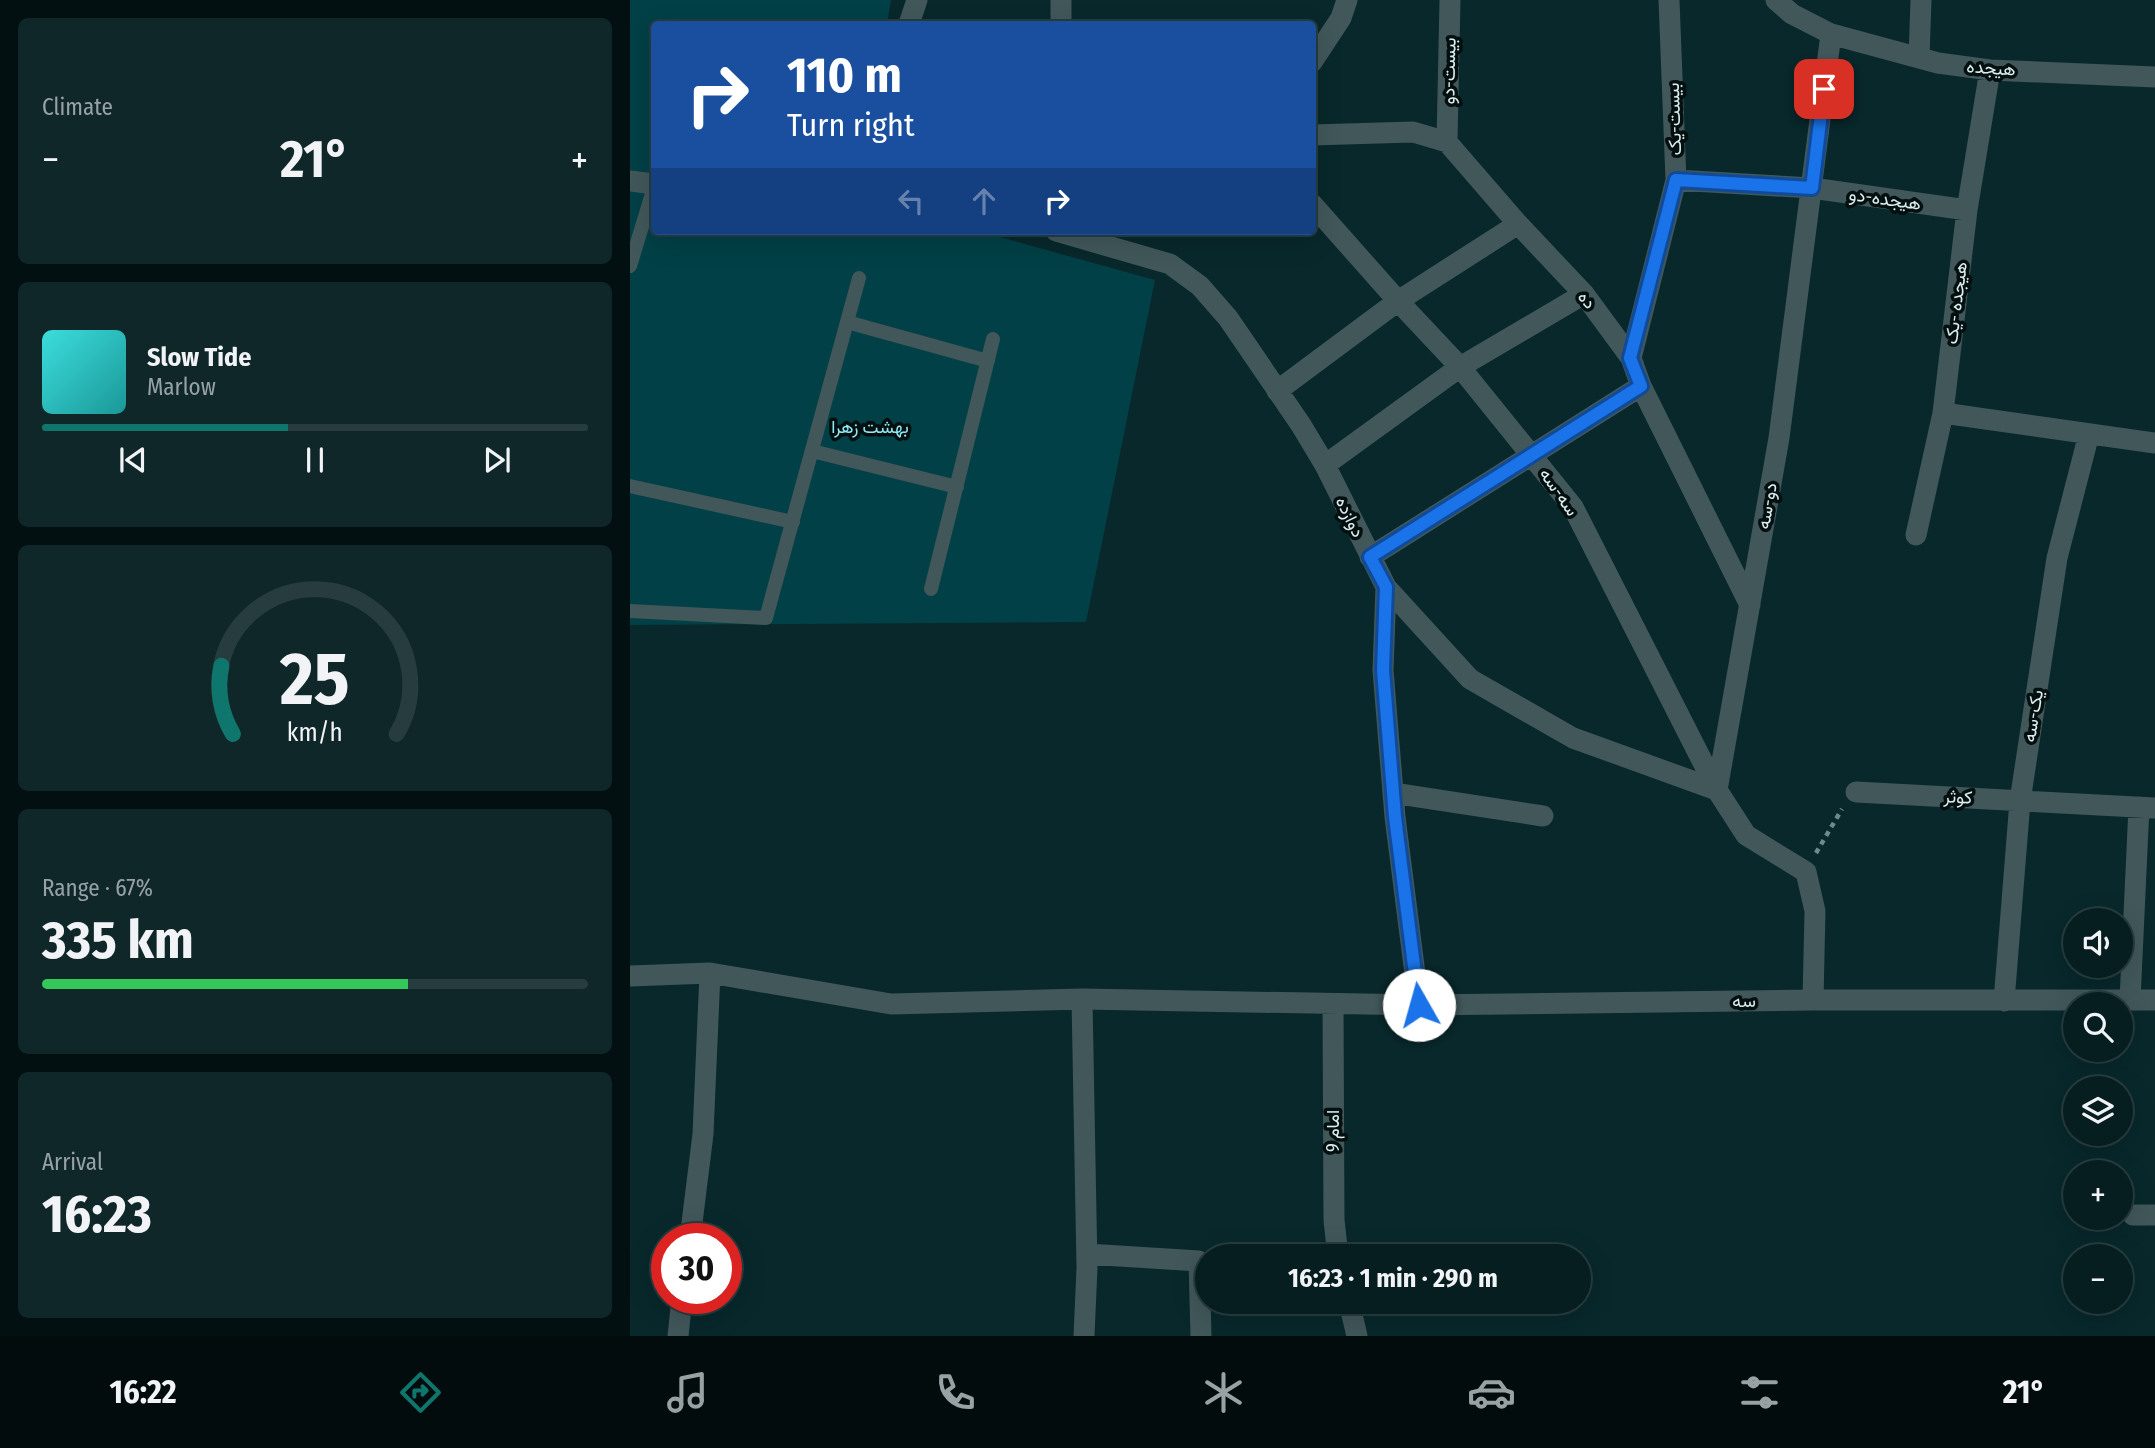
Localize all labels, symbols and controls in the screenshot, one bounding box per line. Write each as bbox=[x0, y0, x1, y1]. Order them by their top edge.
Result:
street label: بیست-دو bbox=[1437, 37, 1461, 105]
text: 110 m bbox=[787, 46, 902, 105]
icon: right bbox=[672, 49, 763, 140]
street label: هیجده bbox=[1966, 55, 2016, 81]
pin bbox=[1794, 59, 1854, 119]
icon: arrive bbox=[1805, 70, 1843, 108]
street label: بیست-یک bbox=[1662, 82, 1686, 156]
text: Climate bbox=[42, 93, 113, 121]
text: Turn right bbox=[787, 106, 914, 144]
text: 21° bbox=[280, 128, 350, 191]
text: − bbox=[42, 137, 59, 183]
text: + bbox=[571, 137, 588, 183]
icon: left bbox=[892, 182, 930, 220]
icon: ahead bbox=[965, 182, 1003, 220]
icon: right bbox=[1038, 182, 1076, 220]
street label: هیجده-دو bbox=[1848, 183, 1922, 215]
street label: هیجده -یک bbox=[1940, 261, 1972, 345]
street label: ده bbox=[1573, 287, 1601, 313]
text: Slow Tide bbox=[147, 342, 251, 373]
text: Marlow bbox=[147, 373, 216, 401]
park label: بهشت زهرا bbox=[831, 416, 909, 438]
icon: previous bbox=[114, 441, 152, 479]
icon: pause bbox=[296, 441, 334, 479]
icon: next bbox=[478, 441, 516, 479]
street label: سه-سه bbox=[1535, 464, 1583, 520]
street label: دو-سه bbox=[1752, 481, 1782, 531]
street label: دوازده bbox=[1331, 493, 1369, 541]
text: 25 bbox=[279, 636, 350, 723]
street label: یک-سه bbox=[2018, 688, 2048, 744]
text: km/h bbox=[287, 718, 343, 748]
street label: کوثر bbox=[1942, 785, 1973, 809]
text: Range · 67% bbox=[42, 874, 153, 902]
map controls bbox=[2063, 908, 2133, 1314]
button: sound bbox=[2063, 908, 2133, 978]
text: 335 km bbox=[42, 909, 194, 972]
position arrow bbox=[1382, 968, 1456, 1042]
street label: سه bbox=[1732, 990, 1756, 1012]
button: search bbox=[2063, 992, 2133, 1062]
button: layers bbox=[2063, 1076, 2133, 1146]
street label: امام 9 bbox=[1322, 1110, 1345, 1152]
text: Arrival bbox=[42, 1148, 103, 1176]
button: + bbox=[2063, 1160, 2133, 1230]
text: 16:23 bbox=[42, 1183, 152, 1246]
speed limit sign: 30 bbox=[651, 1223, 742, 1314]
button: − bbox=[2063, 1244, 2133, 1314]
text: 16:23 · 1 min · 290 m bbox=[1288, 1263, 1498, 1294]
icon: directions bbox=[396, 1368, 445, 1417]
icon: music bbox=[663, 1368, 712, 1417]
icon: phone bbox=[931, 1368, 980, 1417]
icon: climate bbox=[1199, 1368, 1248, 1417]
icon: car bbox=[1467, 1368, 1516, 1417]
icon: filters bbox=[1735, 1368, 1784, 1417]
text: 16:22 bbox=[109, 1373, 177, 1411]
text: 21° bbox=[2003, 1373, 2045, 1411]

